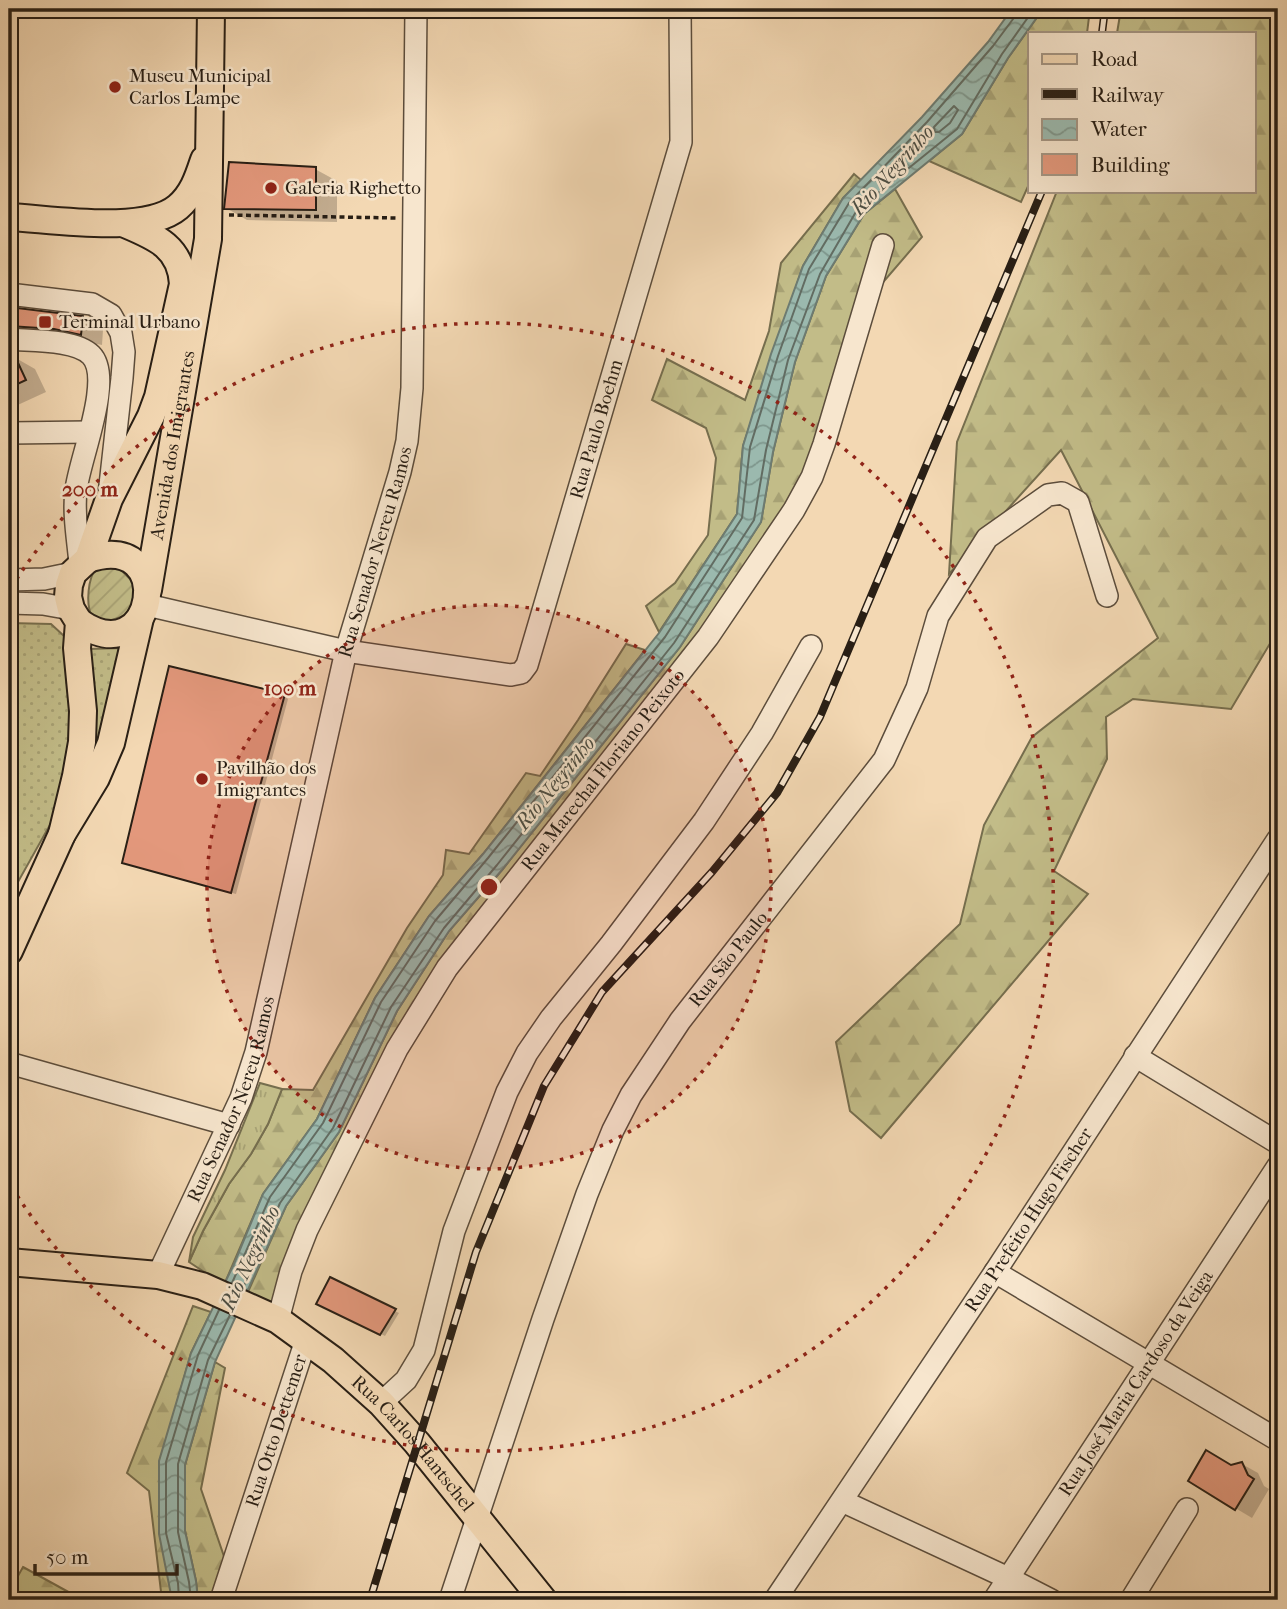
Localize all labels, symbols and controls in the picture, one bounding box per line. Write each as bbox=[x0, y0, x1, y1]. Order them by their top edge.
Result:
legend bbox=[1028, 32, 1256, 192]
text: Road bbox=[1091, 47, 1138, 71]
place label: Museu Municipal Carlos Lampe bbox=[129, 65, 271, 109]
marker: Museu Municipal Carlos Lampe bbox=[107, 79, 123, 95]
text: Railway bbox=[1091, 83, 1165, 107]
text: Water bbox=[1090, 117, 1147, 141]
water label: Rio Negrinho bbox=[844, 120, 939, 221]
text: Building bbox=[1091, 153, 1170, 177]
place label: Galeria Righetto bbox=[285, 177, 421, 199]
marker: Galeria Righetto bbox=[263, 180, 279, 196]
place label: Terminal Urbano bbox=[59, 311, 201, 333]
marker: Terminal Urbano bbox=[37, 314, 53, 330]
street label: Avenida dos Imigrantes bbox=[146, 349, 200, 542]
street label: Rua Paulo Boehm bbox=[565, 357, 627, 502]
street label: Rua Senador Nereu Ramos bbox=[334, 444, 416, 660]
text: 200 m bbox=[62, 477, 119, 501]
street label: Rua Marechal Floriano Peixoto bbox=[516, 664, 690, 876]
text: 100 m bbox=[264, 676, 317, 700]
water label: Rio Negrinho bbox=[509, 732, 600, 836]
place label: Pavilhão dos Imigrantes bbox=[216, 757, 316, 801]
marker: Pavilhão dos Imigrantes bbox=[194, 771, 210, 787]
centre of rings bbox=[477, 875, 501, 899]
street label: Rua São Paulo bbox=[684, 907, 773, 1011]
street label: Rua Senador Nereu Ramos bbox=[183, 994, 279, 1206]
street label: Rua Prefeito Hugo Fischer bbox=[960, 1123, 1098, 1316]
water label: Rio Negrinho bbox=[214, 1202, 285, 1316]
street label: Rua José Maria Cardoso da Veiga bbox=[1054, 1266, 1218, 1500]
street label: Rua Otto Dettemer bbox=[241, 1351, 312, 1510]
street label: Rua Carlos Hantschel bbox=[347, 1371, 479, 1516]
scale bar bbox=[35, 1532, 177, 1576]
text: 50 m bbox=[46, 1545, 89, 1569]

